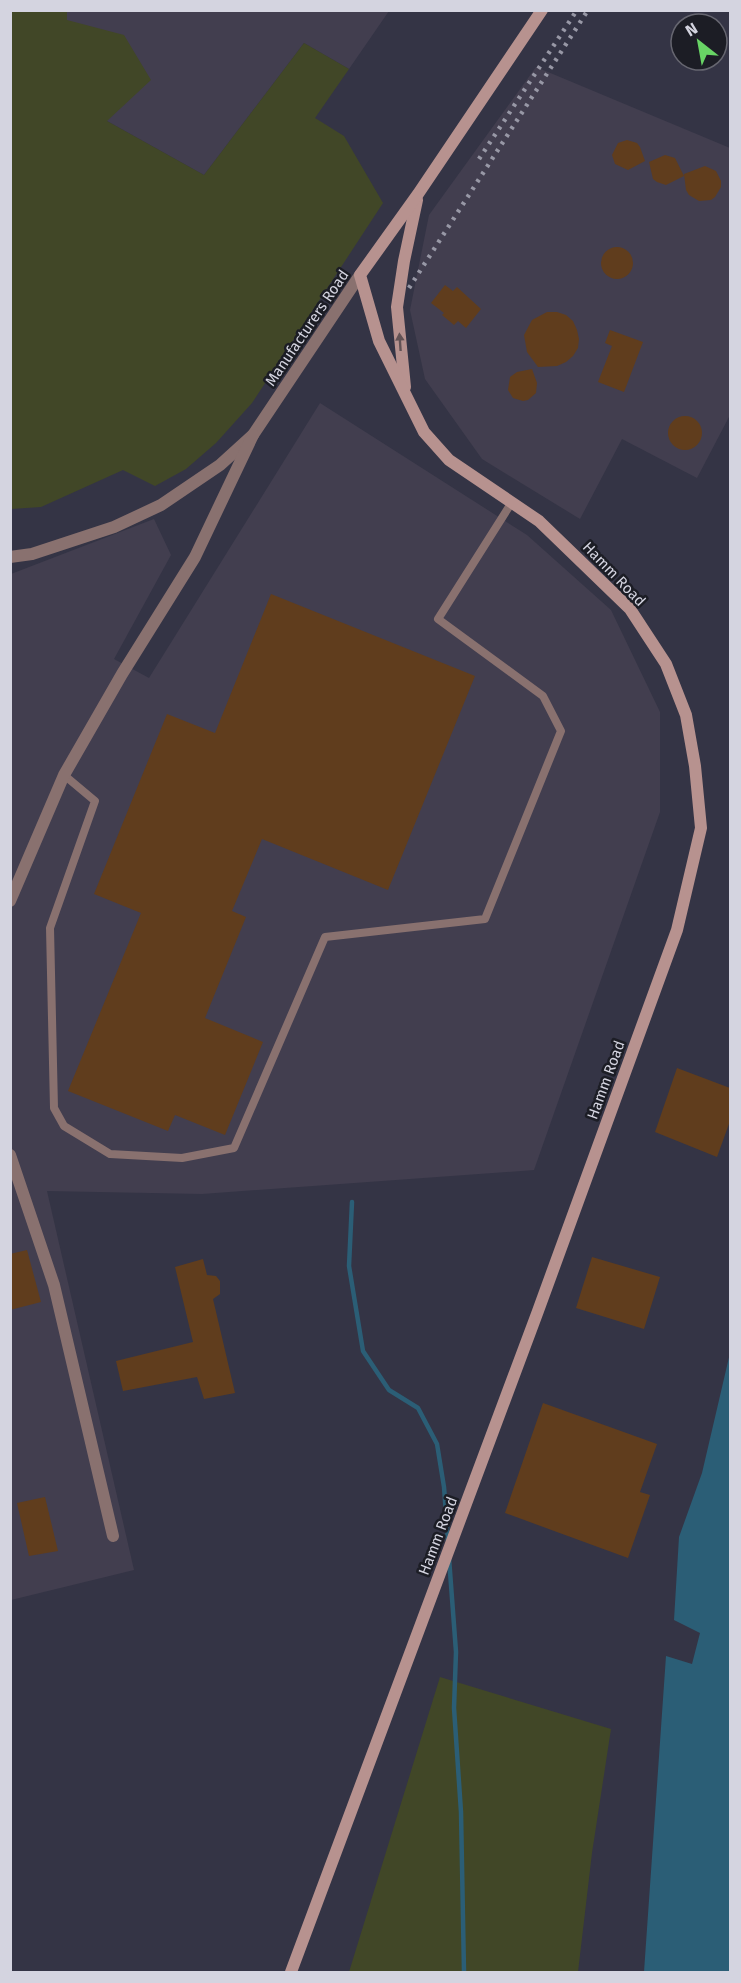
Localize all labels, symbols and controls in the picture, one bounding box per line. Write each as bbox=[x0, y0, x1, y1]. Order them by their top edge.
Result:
north arrow bbox=[669, 12, 729, 72]
text: N bbox=[682, 19, 701, 40]
street label: Manufacturers Road bbox=[261, 267, 353, 389]
one-way arrow bbox=[395, 333, 405, 352]
street label: Hamm Road bbox=[579, 538, 649, 610]
street label: Hamm Road bbox=[583, 1038, 629, 1122]
street label: Hamm Road bbox=[415, 1494, 461, 1578]

